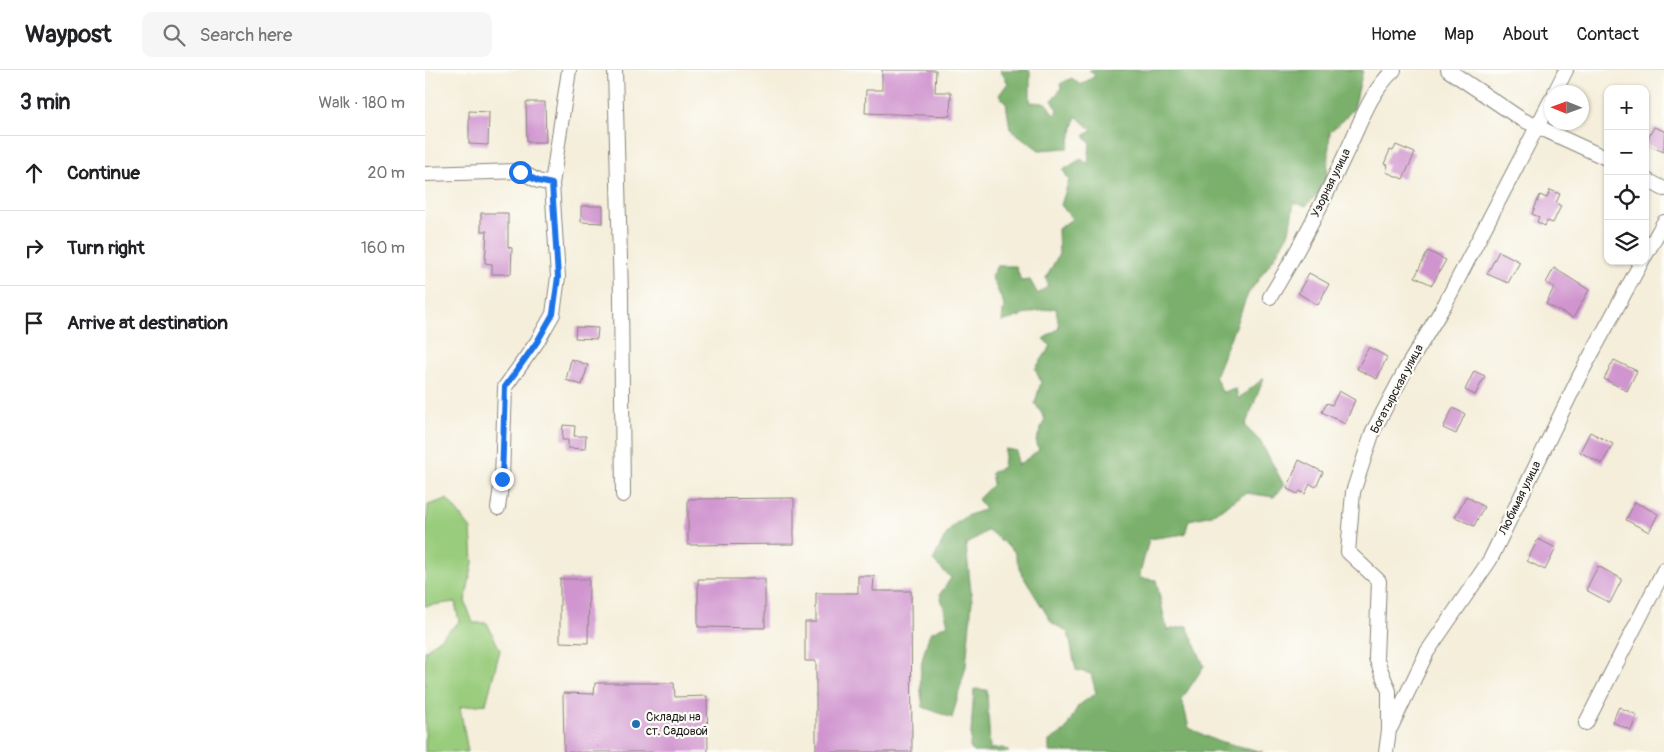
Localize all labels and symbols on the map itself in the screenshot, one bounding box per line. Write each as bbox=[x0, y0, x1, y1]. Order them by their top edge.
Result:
north arrow bbox=[1544, 85, 1589, 130]
street label: Узорная улица bbox=[1308, 146, 1354, 220]
route start bbox=[509, 161, 532, 184]
street label: Богатырская улица bbox=[1367, 342, 1427, 436]
street label: Любимая улица bbox=[1495, 458, 1545, 538]
route end bbox=[491, 468, 514, 491]
place label: Склады на ст. Садовой bbox=[646, 710, 708, 739]
marker: Склады на ст. Садовой bbox=[630, 718, 642, 730]

